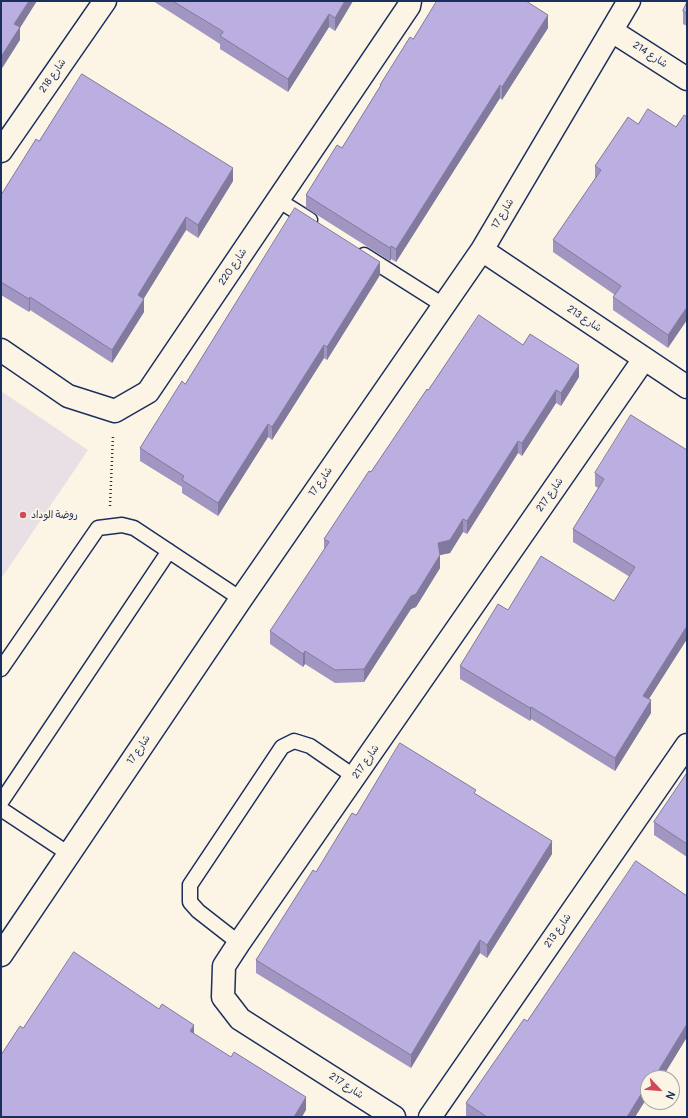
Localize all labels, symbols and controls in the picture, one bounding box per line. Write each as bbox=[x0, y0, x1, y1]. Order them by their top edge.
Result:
street label: شارع 214 bbox=[630, 39, 670, 71]
street label: شارع 218 bbox=[37, 57, 69, 95]
street label: شارع 17 bbox=[489, 197, 517, 231]
street label: شارع 220 bbox=[216, 246, 250, 288]
street label: شارع 213 bbox=[565, 303, 603, 335]
street label: شارع 17 bbox=[307, 465, 335, 499]
street label: شارع 217 bbox=[534, 476, 566, 514]
place label: روضة الوداد bbox=[31, 509, 78, 521]
marker: روضة الوداد bbox=[18, 510, 28, 520]
street label: شارع 17 bbox=[125, 733, 153, 767]
street label: شارع 217 bbox=[350, 743, 382, 781]
street label: شارع 213 bbox=[542, 912, 574, 950]
street label: شارع 217 bbox=[327, 1070, 365, 1102]
north arrow bbox=[640, 1070, 680, 1110]
text: N bbox=[663, 1089, 678, 1101]

